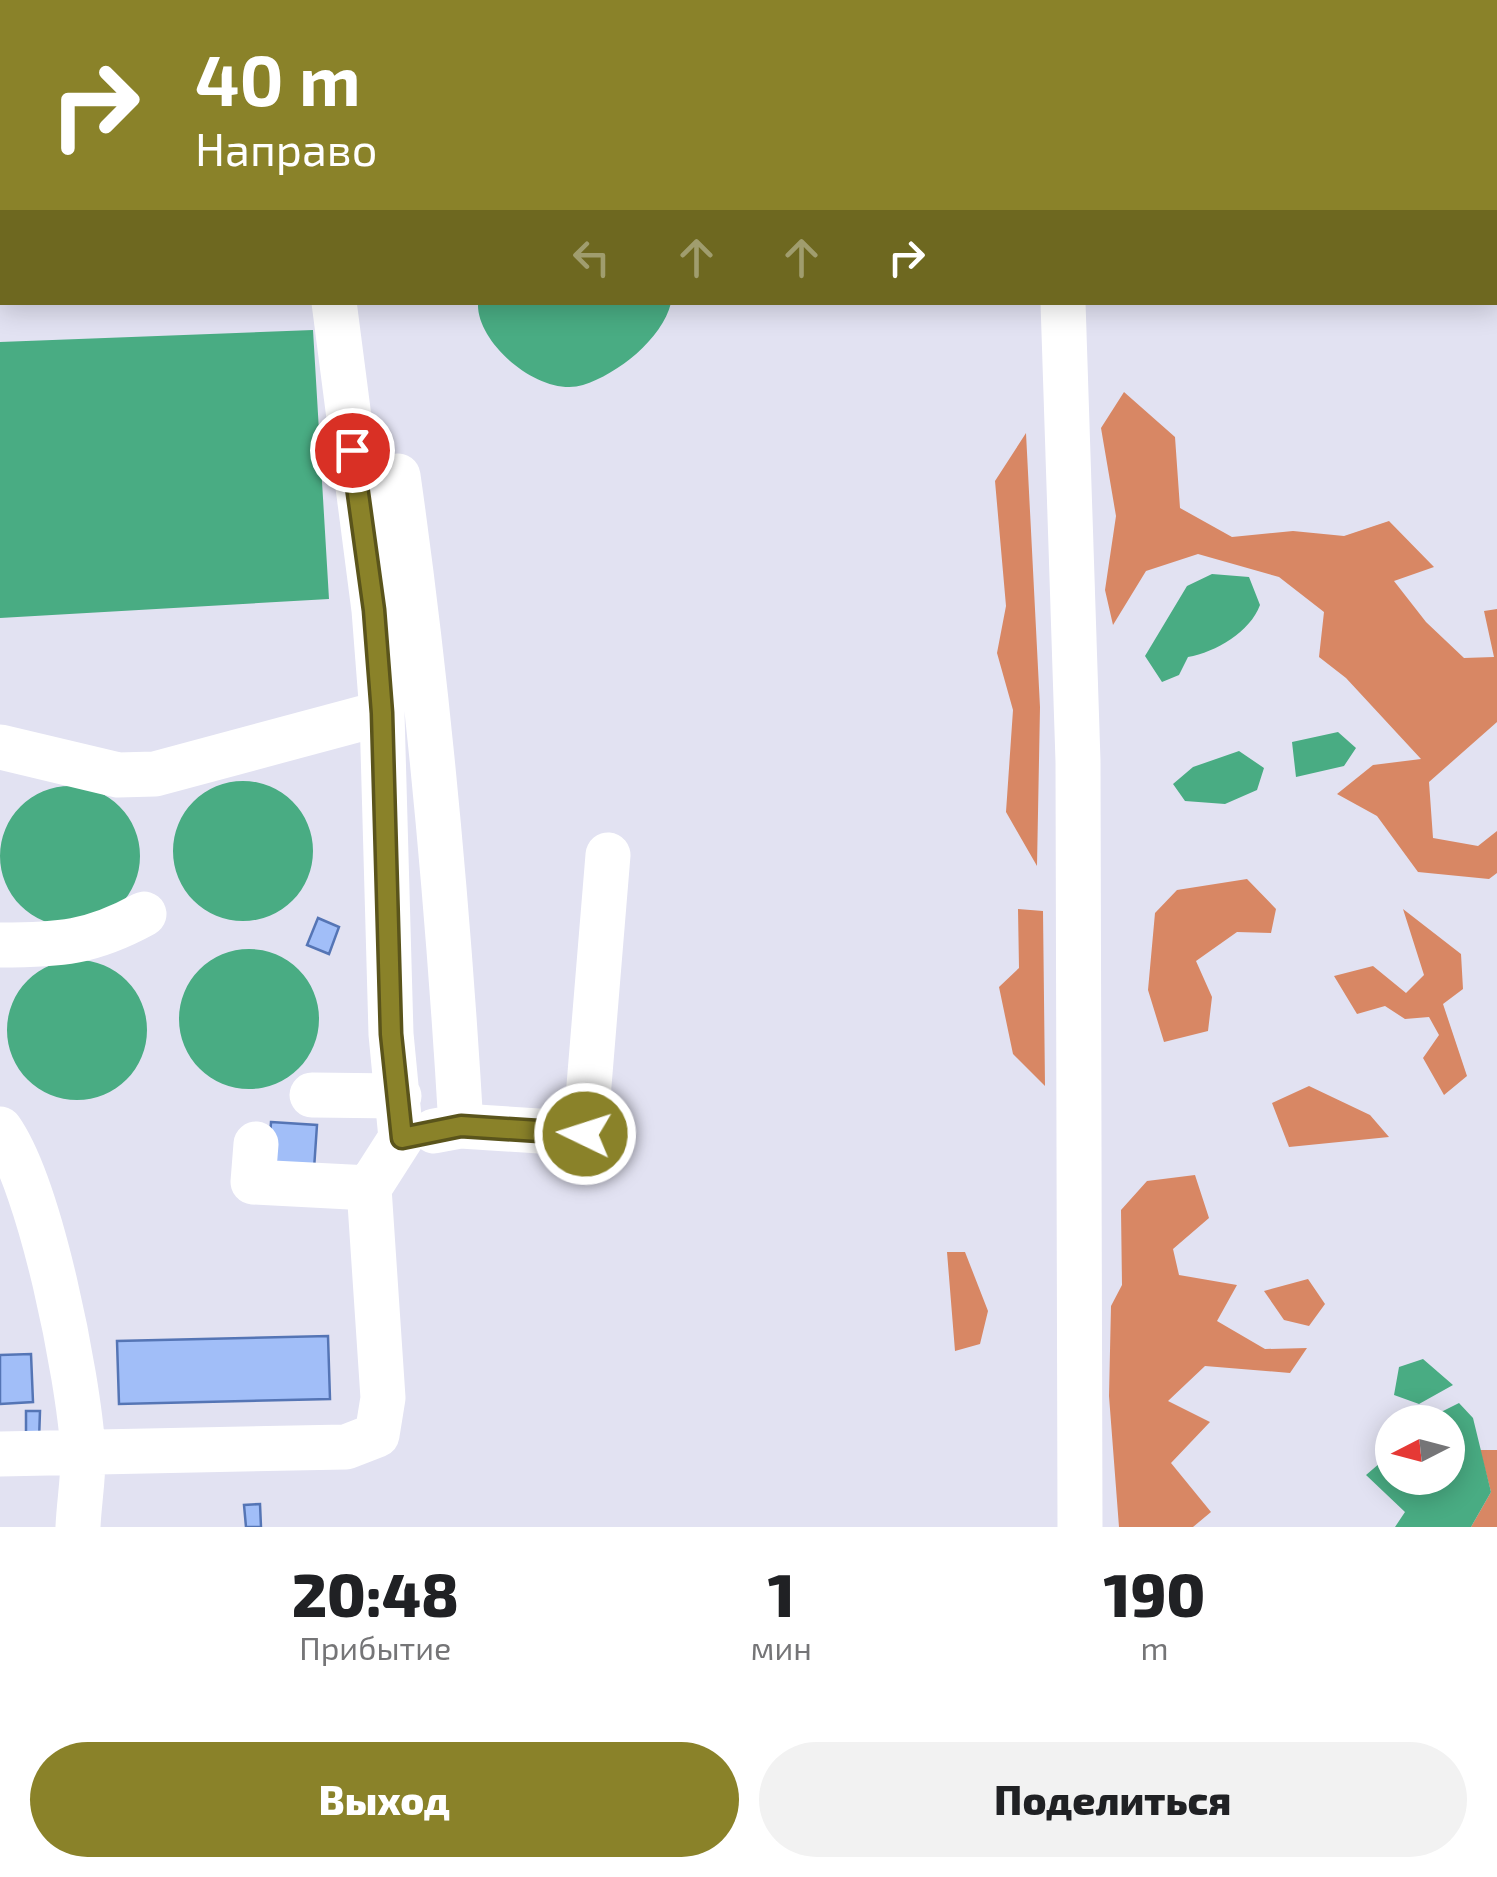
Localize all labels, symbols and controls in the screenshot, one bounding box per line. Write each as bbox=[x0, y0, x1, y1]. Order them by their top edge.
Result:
text: 40 m bbox=[195, 36, 361, 120]
icon: right bbox=[30, 40, 160, 170]
text: Направо bbox=[195, 121, 377, 175]
icon: left bbox=[564, 230, 619, 285]
icon: ahead bbox=[669, 230, 724, 285]
icon: ahead bbox=[774, 230, 829, 285]
icon: right bbox=[879, 230, 934, 285]
pin bbox=[310, 408, 395, 493]
icon: arrive bbox=[325, 423, 380, 478]
position arrow bbox=[533, 1082, 637, 1186]
north arrow bbox=[1375, 1405, 1465, 1495]
map controls bbox=[1375, 1405, 1465, 1495]
text: 20:48 bbox=[292, 1557, 459, 1629]
text: 1 bbox=[768, 1557, 795, 1629]
text: 190 bbox=[1104, 1557, 1205, 1629]
text: Прибытие bbox=[299, 1628, 451, 1666]
text: мин bbox=[750, 1628, 812, 1666]
text: m bbox=[1140, 1628, 1168, 1666]
button: Выход bbox=[30, 1742, 739, 1857]
button: Поделиться bbox=[759, 1742, 1467, 1857]

